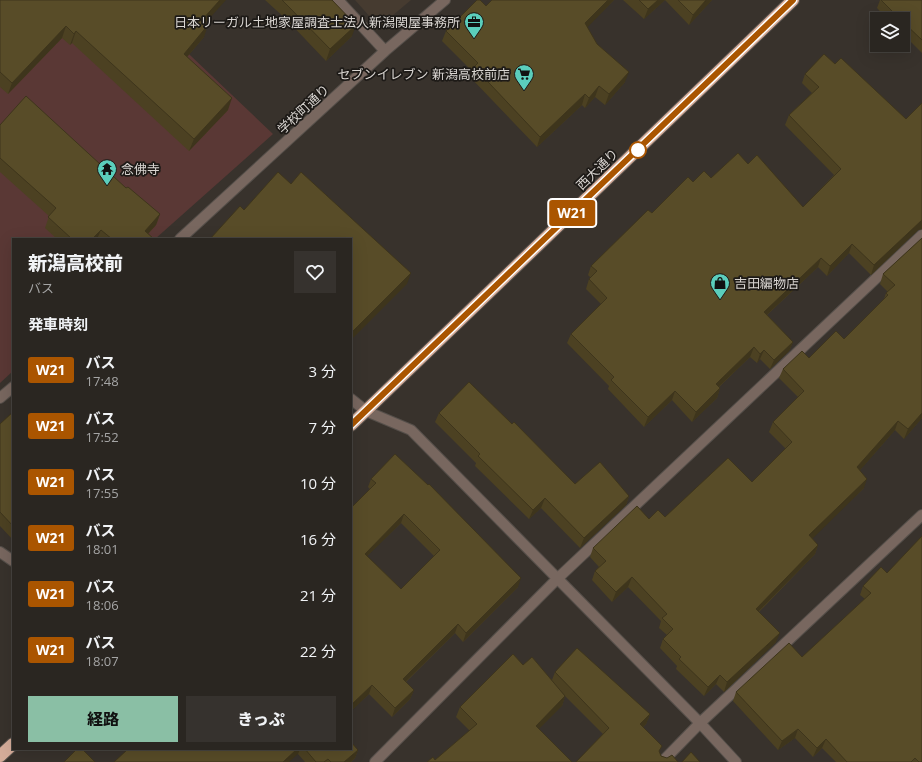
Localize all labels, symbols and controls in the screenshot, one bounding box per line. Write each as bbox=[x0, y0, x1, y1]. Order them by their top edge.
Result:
office icon: 日本リーガル土地家屋調査士法人新潟関屋事務所 bbox=[463, 11, 485, 39]
map controls bbox=[870, 12, 910, 52]
button: layers bbox=[870, 12, 910, 52]
place label: 日本リーガル土地家屋調査士法人新潟関屋事務所 bbox=[174, 13, 460, 31]
supermarket icon: セブンイレブン 新潟高校前店 bbox=[513, 63, 535, 91]
place label: セブンイレブン 新潟高校前店 bbox=[338, 65, 510, 83]
street label: 学校町通り bbox=[273, 80, 333, 138]
unlabelled marker bbox=[629, 141, 647, 159]
street label: 西大通り bbox=[572, 144, 622, 194]
temple icon: 念佛寺 bbox=[96, 158, 118, 186]
place label: 念佛寺 bbox=[121, 160, 160, 178]
line badge: W21 bbox=[549, 200, 595, 226]
text: W21 bbox=[557, 203, 587, 222]
text: 新潟高校前 bbox=[28, 250, 123, 276]
button: heart bbox=[294, 251, 336, 293]
shop icon: 吉田編物店 bbox=[709, 272, 731, 300]
place label: 吉田編物店 bbox=[734, 274, 799, 292]
text: バス bbox=[28, 279, 54, 297]
text: 発車時刻 bbox=[28, 314, 88, 334]
text: バス bbox=[86, 352, 116, 372]
text: W21 bbox=[36, 360, 66, 379]
text: 3 分 bbox=[309, 361, 336, 381]
text: 17:48 bbox=[86, 372, 119, 390]
text: バス bbox=[86, 408, 116, 428]
text: W21 bbox=[36, 416, 66, 435]
text: 7 分 bbox=[309, 417, 336, 437]
text: 17:52 bbox=[86, 428, 119, 446]
text: バス bbox=[86, 464, 116, 484]
text: W21 bbox=[36, 472, 66, 491]
text: 10 分 bbox=[300, 473, 336, 493]
text: 17:55 bbox=[86, 484, 119, 502]
text: バス bbox=[86, 520, 116, 540]
text: W21 bbox=[36, 528, 66, 547]
text: 16 分 bbox=[300, 529, 336, 549]
text: 18:01 bbox=[86, 540, 119, 558]
text: バス bbox=[86, 576, 116, 596]
text: W21 bbox=[36, 584, 66, 603]
text: 21 分 bbox=[300, 585, 336, 605]
text: 18:06 bbox=[86, 596, 119, 614]
text: バス bbox=[86, 632, 116, 652]
text: W21 bbox=[36, 640, 66, 659]
text: 22 分 bbox=[300, 641, 336, 661]
text: 18:07 bbox=[86, 652, 119, 670]
button: 経路 bbox=[28, 696, 178, 742]
button: きっぷ bbox=[186, 696, 336, 742]

